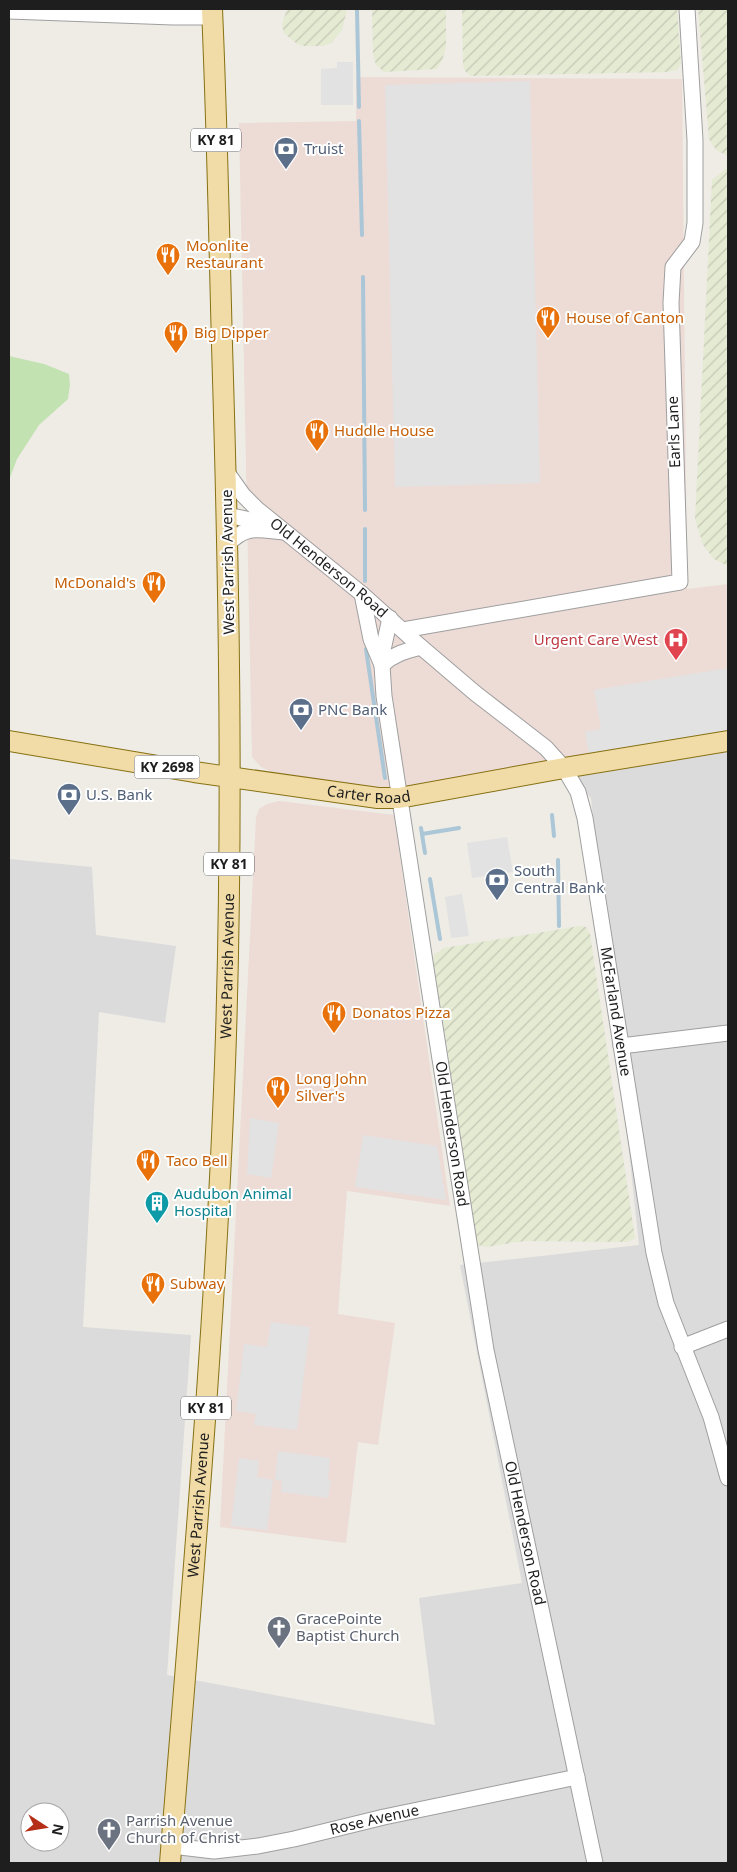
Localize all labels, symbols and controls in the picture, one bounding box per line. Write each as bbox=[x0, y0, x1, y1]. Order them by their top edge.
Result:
road number: KY 81 bbox=[191, 128, 241, 152]
bank icon: Truist bbox=[273, 136, 299, 170]
place label: Truist bbox=[304, 138, 344, 158]
place label: Moonlite Restaurant bbox=[186, 235, 264, 272]
restaurant icon: Moonlite Restaurant bbox=[155, 242, 181, 276]
restaurant icon: House of Canton bbox=[535, 305, 561, 339]
place label: House of Canton bbox=[566, 307, 684, 327]
restaurant icon: Big Dipper bbox=[163, 320, 189, 354]
place label: Big Dipper bbox=[194, 322, 269, 342]
street label: Earls Lane bbox=[662, 396, 684, 468]
restaurant icon: Huddle House bbox=[304, 418, 330, 452]
place label: Huddle House bbox=[334, 420, 434, 440]
street label: West Parrish Avenue bbox=[216, 489, 238, 635]
street label: Old Henderson Road bbox=[266, 513, 393, 622]
restaurant icon: McDonald's bbox=[141, 570, 167, 604]
place label: McDonald's bbox=[54, 572, 136, 592]
hospital icon: Urgent Care West bbox=[663, 627, 689, 661]
place label: Urgent Care West bbox=[534, 629, 659, 649]
bank icon: PNC Bank bbox=[288, 697, 314, 731]
place label: PNC Bank bbox=[318, 699, 387, 719]
road number: KY 2698 bbox=[134, 756, 200, 779]
street label: Carter Road bbox=[326, 780, 412, 807]
bank icon: U.S. Bank bbox=[56, 782, 82, 816]
place label: U.S. Bank bbox=[86, 784, 152, 804]
road number: KY 81 bbox=[204, 852, 254, 876]
place label: South Central Bank bbox=[514, 860, 604, 897]
bank icon: South Central Bank bbox=[484, 867, 510, 901]
street label: West Parrish Avenue bbox=[215, 893, 238, 1039]
street label: McFarland Avenue bbox=[597, 945, 637, 1078]
restaurant icon: Donatos Pizza bbox=[321, 1000, 347, 1034]
place label: Donatos Pizza bbox=[352, 1002, 451, 1022]
street label: Old Henderson Road bbox=[431, 1060, 474, 1208]
place label: Long John Silver's bbox=[296, 1068, 367, 1105]
restaurant icon: Long John Silver's bbox=[265, 1075, 291, 1109]
restaurant icon: Taco Bell bbox=[135, 1148, 161, 1182]
place label: Taco Bell bbox=[166, 1150, 228, 1170]
place label: Audubon Animal Hospital bbox=[174, 1183, 292, 1220]
building icon: Audubon Animal Hospital bbox=[144, 1190, 170, 1224]
restaurant icon: Subway bbox=[140, 1271, 166, 1305]
place label: Subway bbox=[170, 1273, 225, 1293]
road number: KY 81 bbox=[181, 1396, 231, 1420]
street label: West Parrish Avenue bbox=[182, 1432, 213, 1578]
street label: Old Henderson Road bbox=[501, 1459, 551, 1607]
place label: GracePointe Baptist Church bbox=[296, 1608, 400, 1645]
church icon: GracePointe Baptist Church bbox=[266, 1615, 292, 1649]
street label: Rose Avenue bbox=[328, 1799, 421, 1839]
north arrow bbox=[20, 1802, 70, 1852]
place label: Parrish Avenue Church of Christ bbox=[126, 1810, 240, 1847]
church icon: Parrish Avenue Church of Christ bbox=[96, 1817, 122, 1851]
text: N bbox=[48, 1822, 69, 1837]

